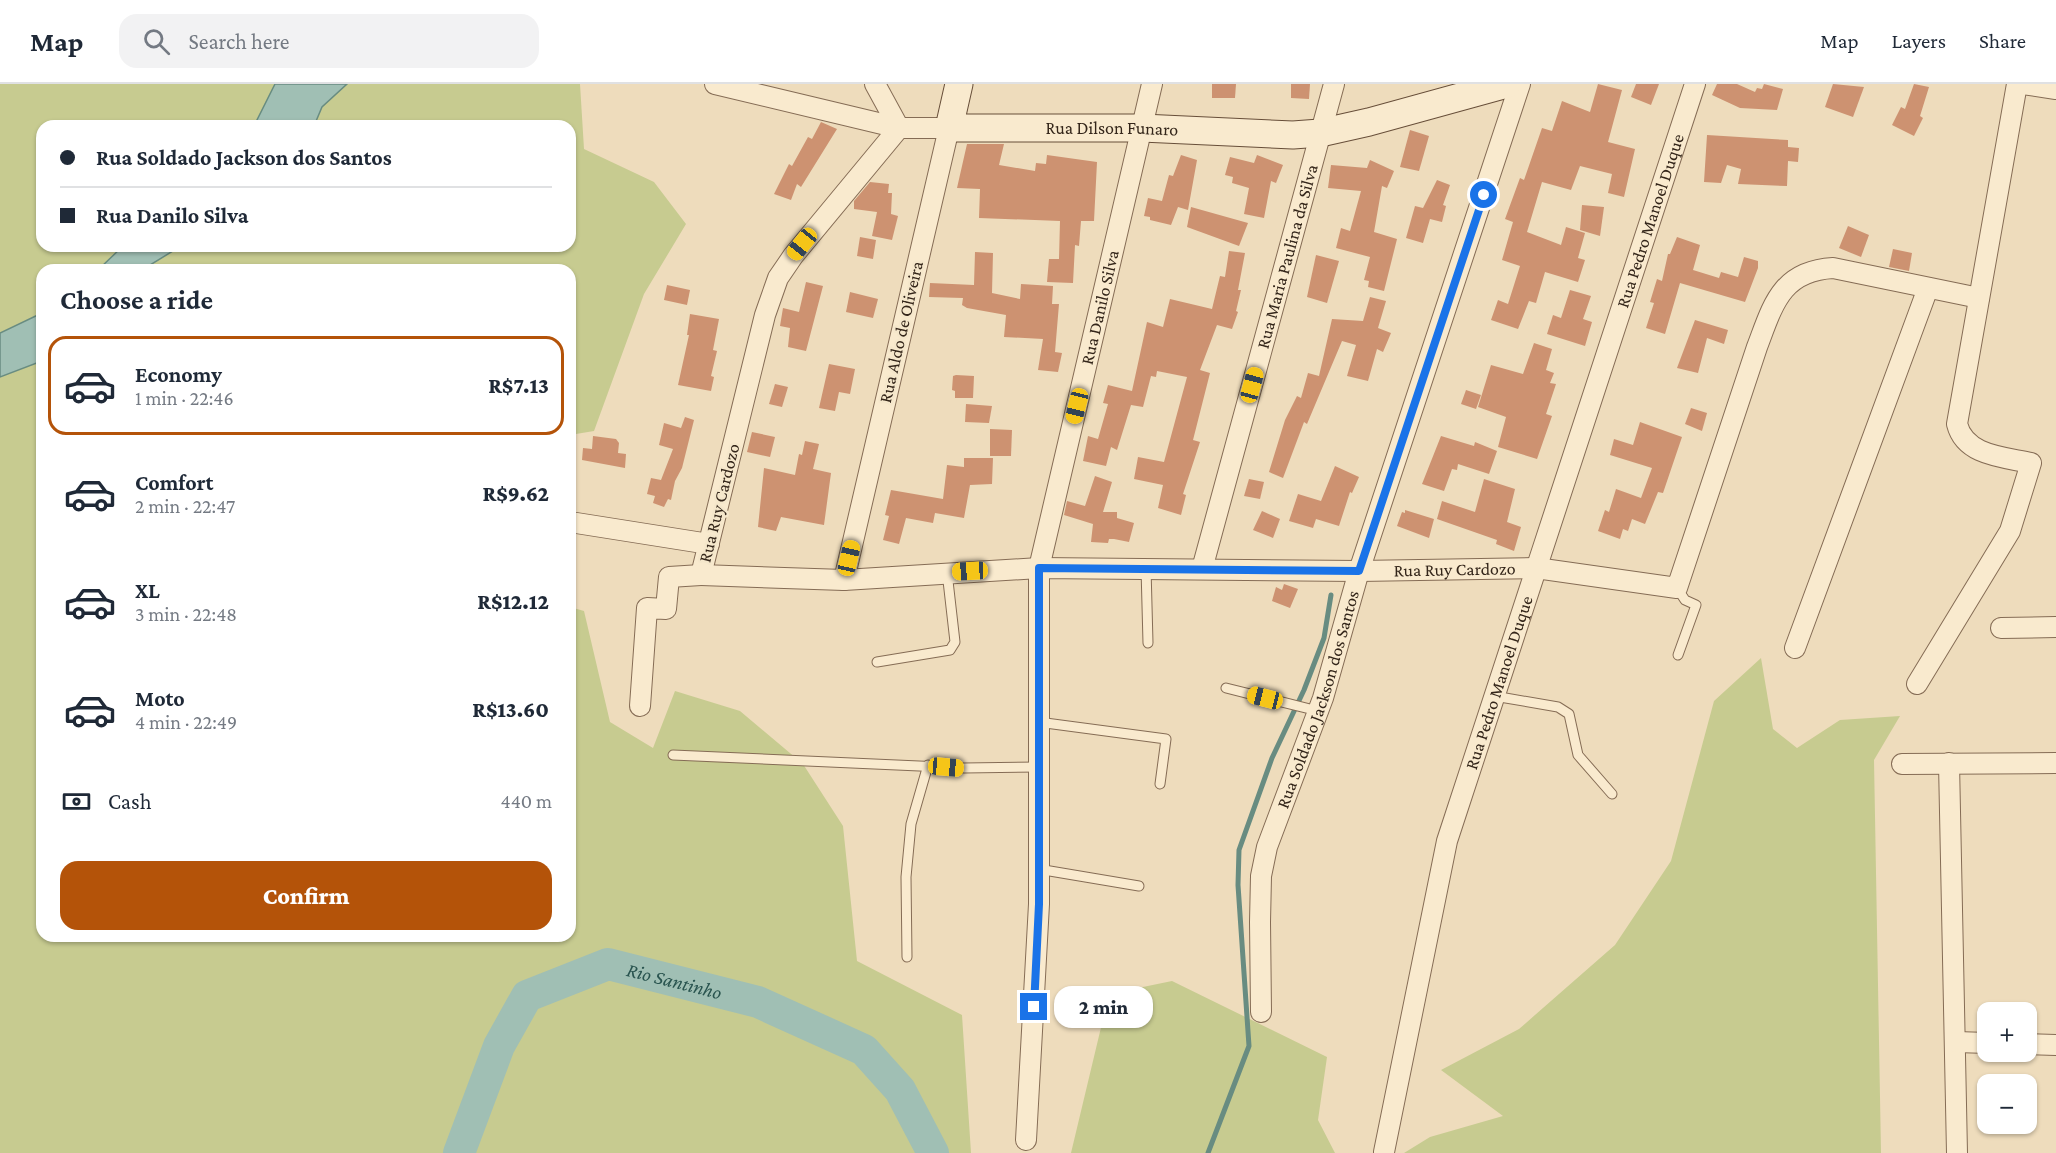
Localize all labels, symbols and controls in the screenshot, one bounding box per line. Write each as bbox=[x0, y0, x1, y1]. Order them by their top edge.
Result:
search box bbox=[119, 14, 539, 68]
icon: search bbox=[140, 25, 173, 58]
text: Map bbox=[30, 26, 83, 57]
text: Search here bbox=[188, 29, 289, 54]
text: Map bbox=[1820, 29, 1859, 53]
text: Layers bbox=[1892, 29, 1946, 53]
text: Share bbox=[1979, 29, 2026, 53]
street label: Rua Dilson Funaro bbox=[1046, 118, 1179, 140]
street label: Rua Pedro Manoel Duque bbox=[1612, 131, 1688, 310]
text: Rua Soldado Jackson dos Santos bbox=[96, 145, 392, 170]
street label: Rua Maria Paulina da Silva bbox=[1252, 162, 1322, 351]
route start bbox=[1470, 181, 1497, 208]
text: Rua Danilo Silva bbox=[96, 203, 248, 228]
car bbox=[784, 224, 820, 264]
street label: Rua Danilo Silva bbox=[1077, 248, 1123, 367]
street label: Rua Aldo de Oliveira bbox=[875, 259, 927, 405]
text: Choose a ride bbox=[60, 285, 213, 315]
icon: car bbox=[63, 359, 117, 413]
text: Economy bbox=[135, 362, 222, 387]
car bbox=[1239, 365, 1265, 405]
text: R$7.13 bbox=[488, 373, 549, 398]
car bbox=[1064, 386, 1090, 426]
text: 1 min · 22:46 bbox=[135, 387, 234, 409]
street label: Rua Ruy Cardozo bbox=[695, 441, 743, 565]
icon: car bbox=[63, 467, 117, 521]
text: Comfort bbox=[135, 470, 213, 495]
text: R$9.62 bbox=[483, 481, 549, 506]
text: 2 min · 22:47 bbox=[135, 495, 235, 517]
car bbox=[836, 538, 862, 578]
street label: Rua Ruy Cardozo bbox=[1393, 558, 1516, 580]
car bbox=[952, 561, 988, 581]
icon: car bbox=[63, 575, 117, 629]
text: XL bbox=[135, 578, 160, 603]
street label: Rua Soldado Jackson dos Santos bbox=[1272, 588, 1363, 811]
text: R$12.12 bbox=[477, 589, 549, 614]
street label: Rua Pedro Manoel Duque bbox=[1461, 593, 1537, 772]
text: 3 min · 22:48 bbox=[135, 603, 237, 625]
icon: car bbox=[63, 683, 117, 737]
car bbox=[1245, 685, 1285, 711]
text: Moto bbox=[135, 686, 185, 711]
text: R$13.60 bbox=[472, 697, 549, 722]
text: 4 min · 22:49 bbox=[135, 711, 237, 733]
car bbox=[927, 756, 965, 778]
icon: cash bbox=[60, 785, 93, 818]
text: Cash bbox=[108, 789, 152, 814]
text: 440 m bbox=[500, 790, 552, 812]
button: Confirm bbox=[60, 861, 552, 930]
water label: Rio Santinho bbox=[624, 958, 724, 1003]
callout: 2 min bbox=[1055, 986, 1154, 1028]
route end bbox=[1020, 993, 1047, 1020]
text: 2 min bbox=[1079, 996, 1128, 1018]
map controls bbox=[1977, 1002, 2037, 1134]
button: + bbox=[1977, 1002, 2037, 1062]
button: − bbox=[1977, 1074, 2037, 1134]

